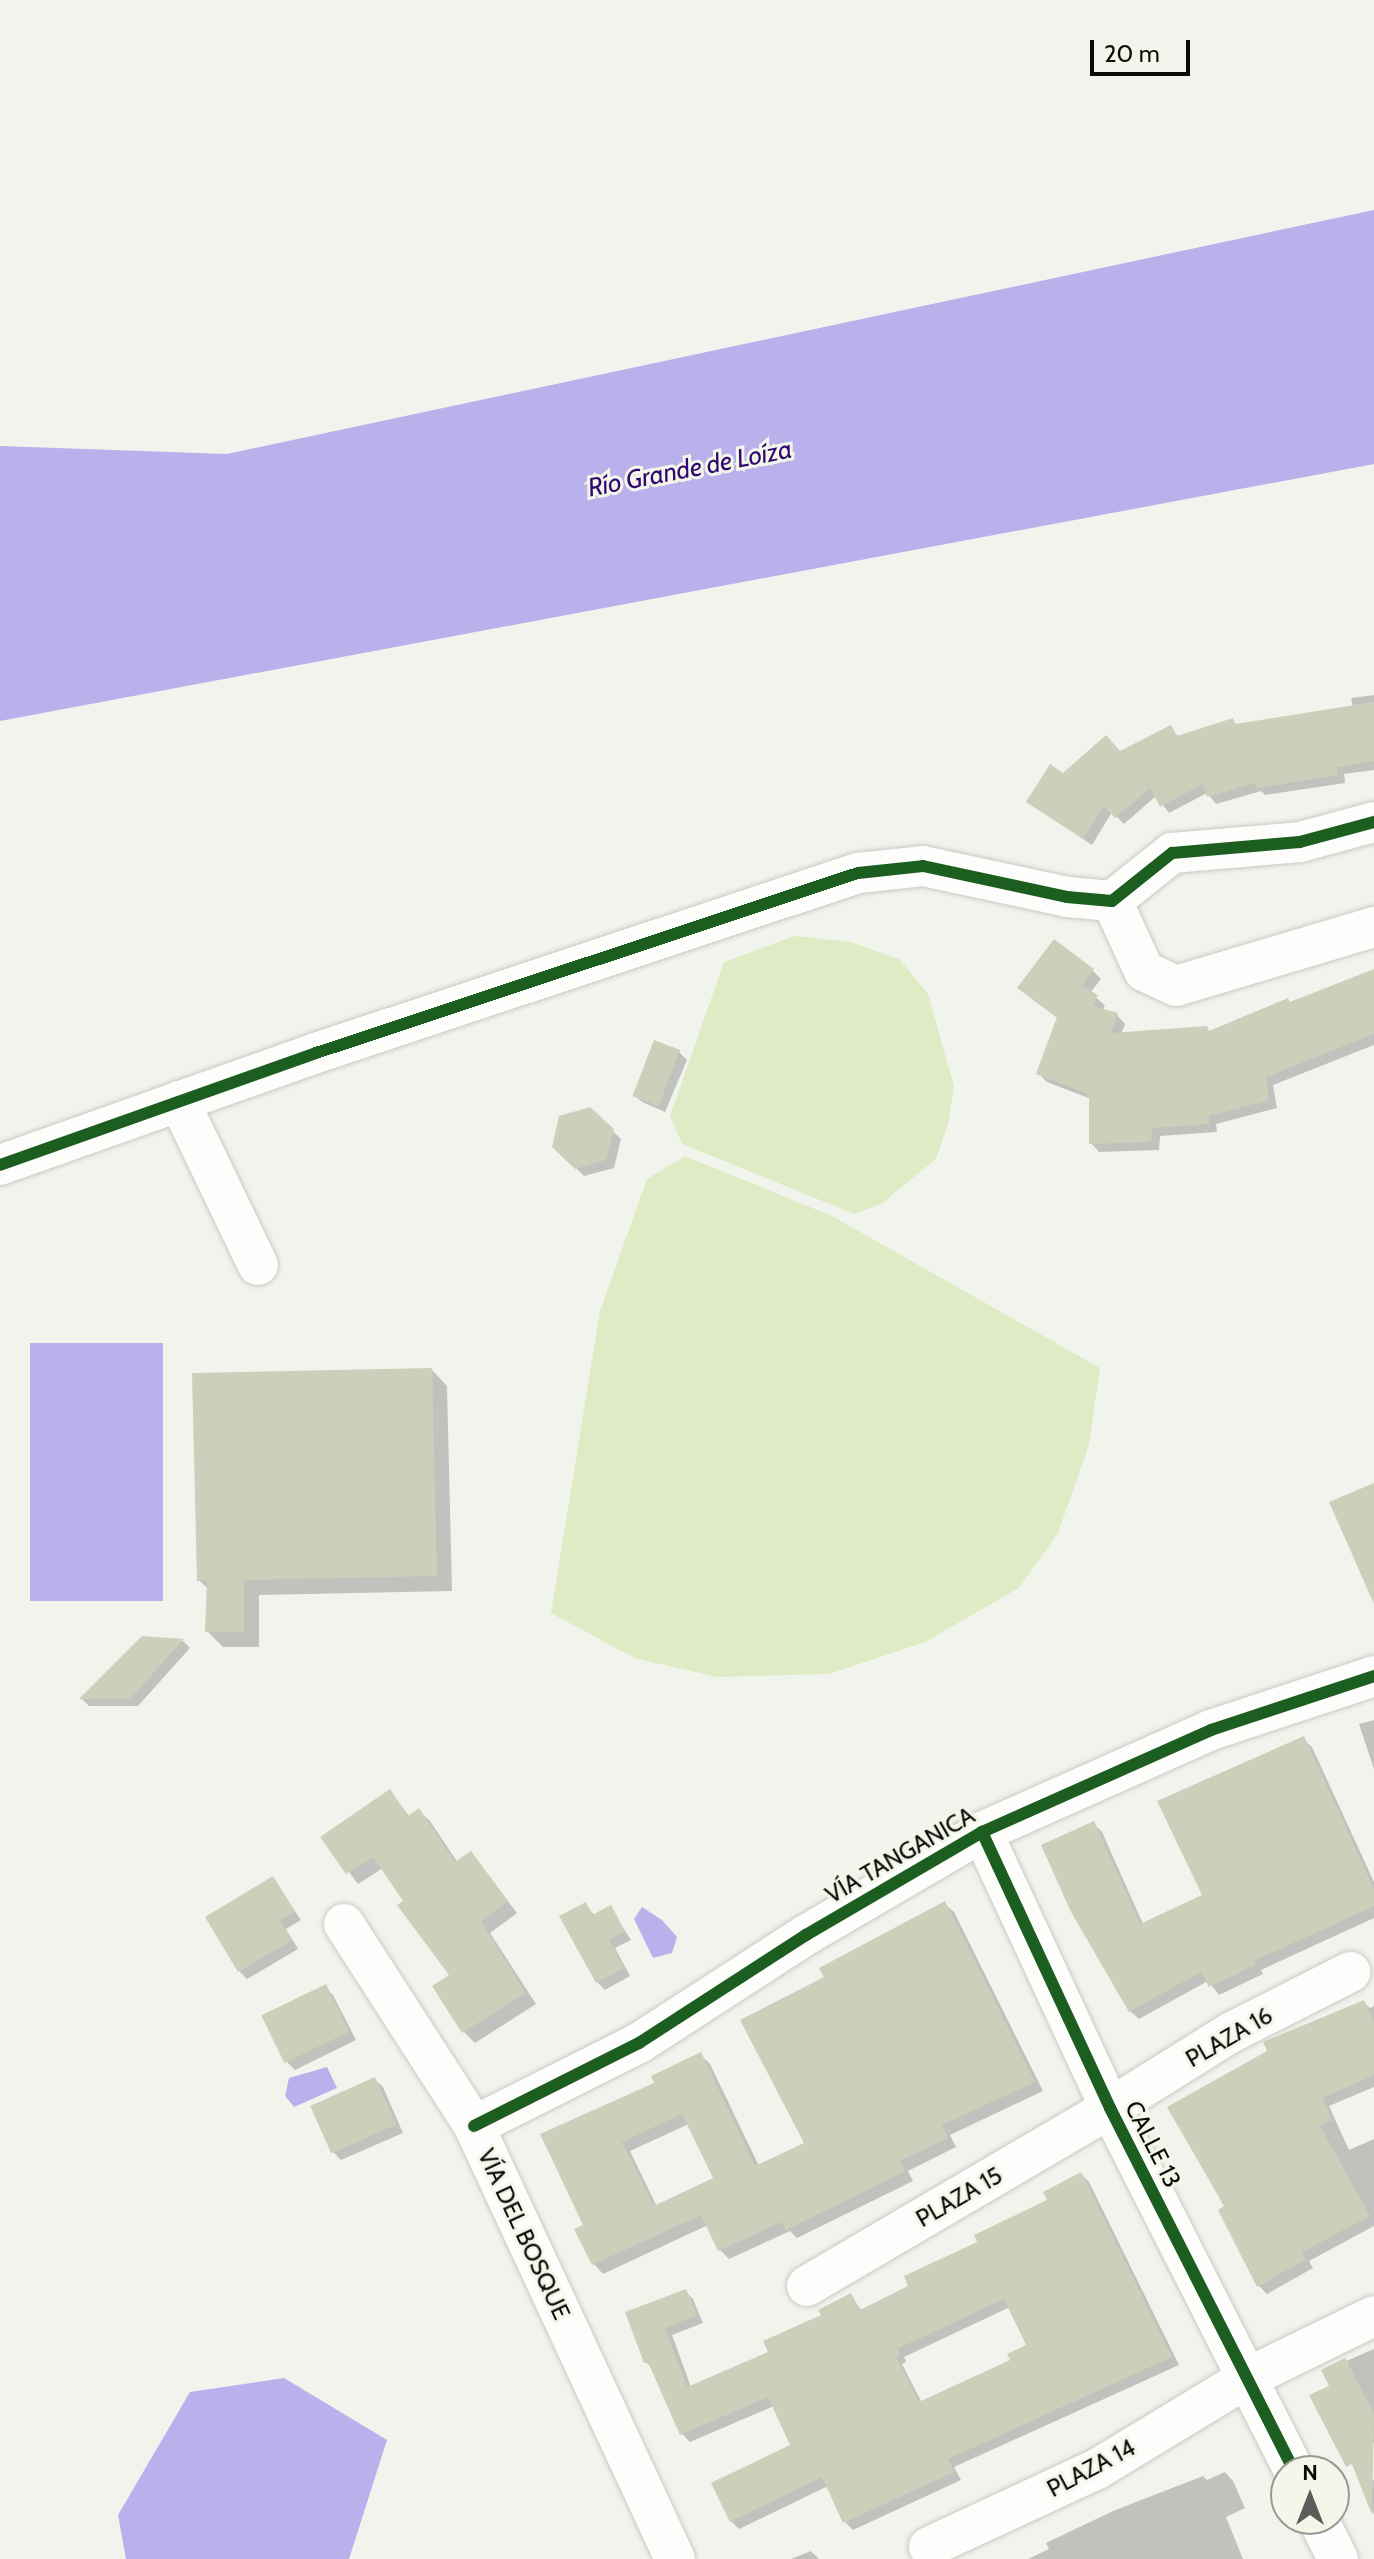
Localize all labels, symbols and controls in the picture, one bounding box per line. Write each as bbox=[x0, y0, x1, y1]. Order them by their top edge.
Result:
scale bar bbox=[1094, 24, 1194, 74]
text: 20 m bbox=[1104, 39, 1160, 68]
water label: Río Grande de Loíza bbox=[585, 434, 795, 504]
street label: VÍA TANGANICA bbox=[820, 1801, 980, 1909]
street label: PLAZA 16 bbox=[1181, 2001, 1277, 2073]
street label: CALLE 13 bbox=[1119, 2096, 1187, 2192]
street label: VÍA DEL BOSQUE bbox=[472, 2144, 576, 2324]
street label: PLAZA 15 bbox=[911, 2161, 1007, 2233]
street label: PLAZA 14 bbox=[1042, 2433, 1140, 2503]
north arrow bbox=[1270, 2455, 1350, 2535]
text: N bbox=[1302, 2459, 1318, 2486]

